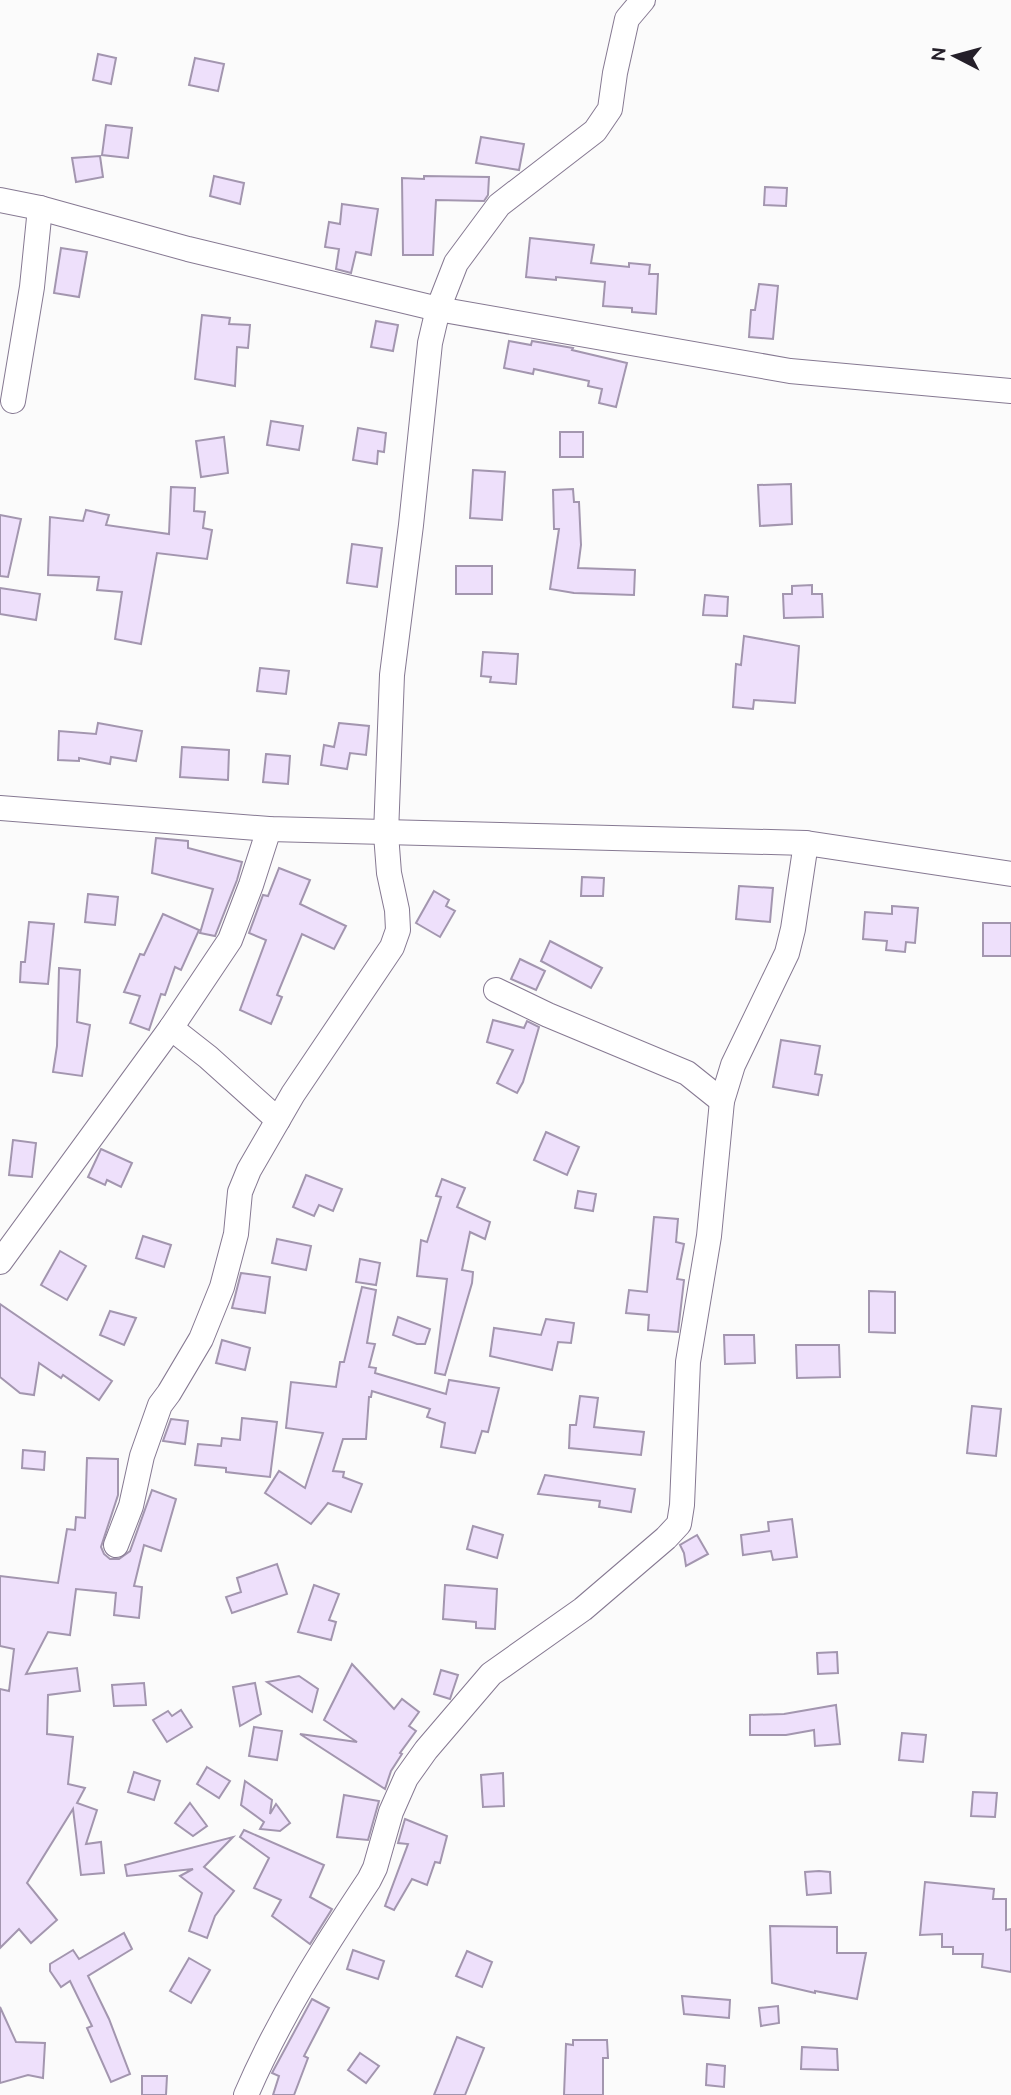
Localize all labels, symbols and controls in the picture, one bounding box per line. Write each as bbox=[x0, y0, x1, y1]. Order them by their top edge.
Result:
north arrow bbox=[920, 21, 990, 91]
text: N bbox=[926, 46, 950, 62]

